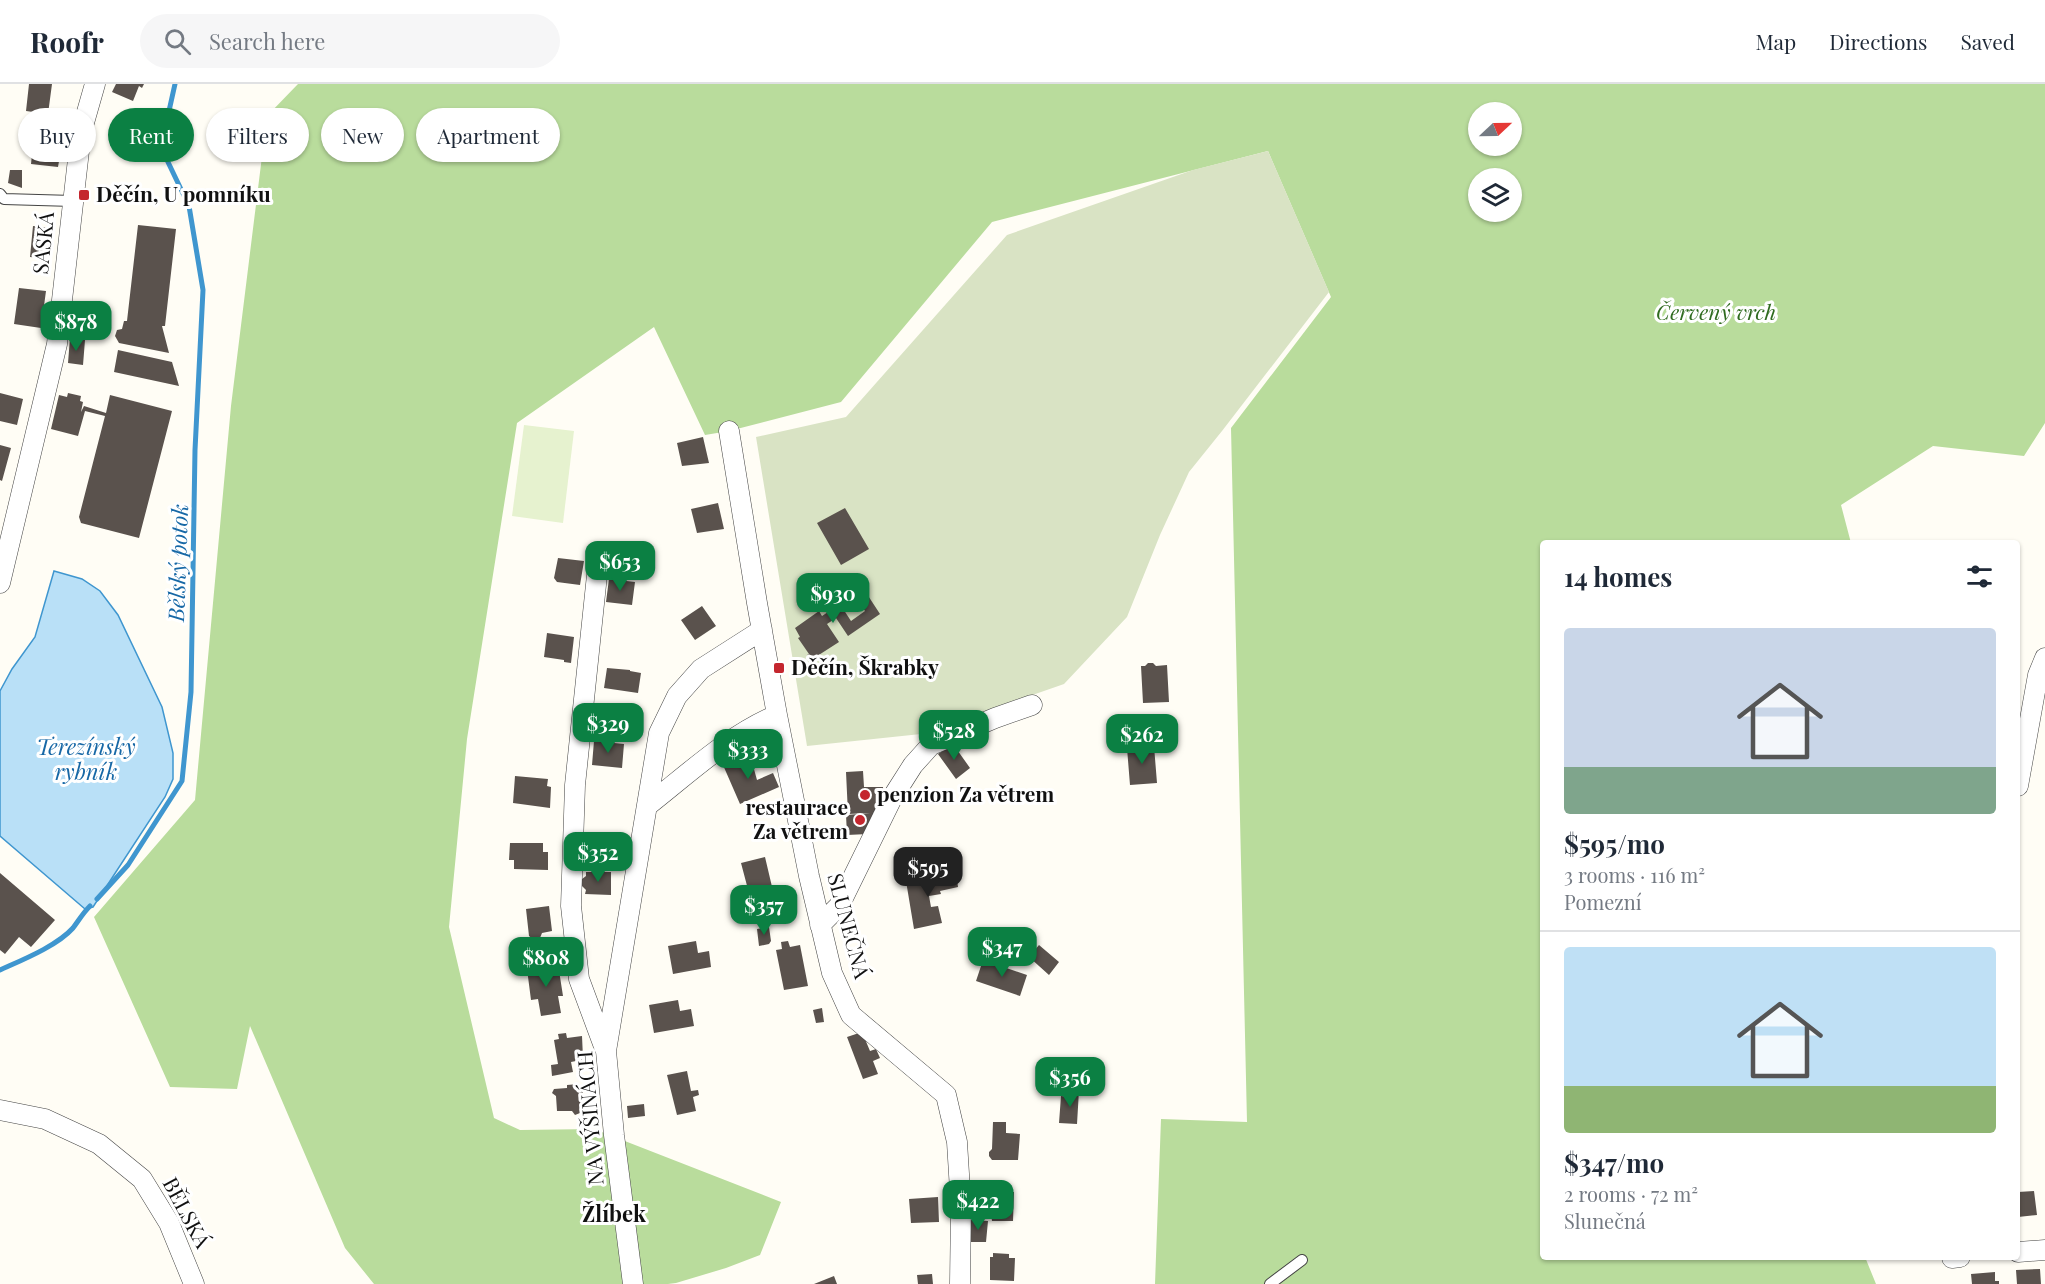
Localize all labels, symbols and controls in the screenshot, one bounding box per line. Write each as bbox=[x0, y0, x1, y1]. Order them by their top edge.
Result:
search box bbox=[140, 14, 560, 68]
text: Roofr bbox=[30, 23, 104, 60]
icon: search bbox=[161, 25, 194, 58]
text: Search here bbox=[209, 26, 325, 56]
text: Map bbox=[1755, 27, 1796, 55]
text: Directions bbox=[1829, 27, 1927, 55]
text: Saved bbox=[1960, 27, 2015, 55]
north arrow bbox=[1468, 102, 1522, 156]
map controls bbox=[1468, 102, 1522, 222]
chip: Buy bbox=[18, 108, 96, 162]
chip: Rent bbox=[108, 108, 194, 162]
chip: Filters bbox=[206, 108, 309, 162]
chip: New bbox=[321, 108, 404, 162]
chip: Apartment bbox=[416, 108, 560, 162]
button: layers bbox=[1468, 168, 1522, 222]
place label: Děčín, U pomníku bbox=[96, 179, 271, 207]
marker: Děčín, U pomníku bbox=[77, 188, 91, 202]
street label: SASKÁ bbox=[25, 209, 59, 275]
park label: Červený vrch bbox=[1656, 297, 1776, 325]
pin: $878 bbox=[40, 301, 112, 352]
text: $878 bbox=[54, 307, 98, 334]
water label: Bělský potok bbox=[160, 504, 194, 623]
pin: $653 bbox=[584, 541, 656, 592]
text: $653 bbox=[599, 547, 641, 574]
text: 14 homes bbox=[1564, 559, 1672, 594]
icon: filters bbox=[1963, 560, 1996, 593]
pin: $930 bbox=[797, 573, 869, 624]
text: $930 bbox=[810, 579, 856, 606]
place label: Děčín, Škrabky bbox=[791, 652, 939, 680]
marker: Děčín, Škrabky bbox=[772, 661, 786, 675]
icon: home bbox=[1726, 667, 1834, 775]
pin: $329 bbox=[572, 703, 644, 754]
text: $329 bbox=[587, 709, 629, 736]
pin: $528 bbox=[918, 710, 990, 761]
pin: $262 bbox=[1106, 714, 1178, 765]
text: $528 bbox=[933, 716, 975, 743]
text: $262 bbox=[1120, 720, 1164, 747]
pin: $333 bbox=[712, 729, 784, 780]
water label: Terezínský rybník bbox=[36, 731, 136, 786]
text: $333 bbox=[728, 735, 768, 762]
place label: penzion Za větrem bbox=[877, 779, 1054, 807]
marker: penzion Za větrem bbox=[858, 788, 872, 802]
place label: restaurace Za větrem bbox=[746, 792, 848, 844]
marker: restaurace Za větrem bbox=[853, 813, 867, 827]
text: $595/mo bbox=[1564, 826, 1665, 861]
pin: $352 bbox=[562, 832, 634, 883]
text: $352 bbox=[578, 838, 618, 865]
pin: $595 bbox=[892, 847, 964, 898]
text: $595 bbox=[908, 853, 948, 880]
text: 3 rooms · 116 m² bbox=[1564, 861, 1705, 888]
street label: SLUNEČNÁ bbox=[822, 870, 878, 982]
pin: $357 bbox=[728, 885, 800, 936]
text: Pomezní bbox=[1564, 888, 1642, 915]
text: $357 bbox=[744, 891, 784, 918]
pin: $347 bbox=[966, 927, 1038, 978]
text: $347 bbox=[982, 933, 1022, 960]
pin: $808 bbox=[510, 937, 582, 988]
text: $808 bbox=[523, 943, 569, 970]
icon: home bbox=[1726, 986, 1834, 1094]
street label: NA VÝŠINÁCH bbox=[569, 1050, 609, 1186]
pin: $356 bbox=[1034, 1057, 1106, 1108]
text: $356 bbox=[1049, 1063, 1091, 1090]
text: $347/mo bbox=[1564, 1145, 1664, 1180]
street label: BĚLSKÁ bbox=[157, 1172, 218, 1253]
pin: $422 bbox=[942, 1180, 1014, 1231]
text: 2 rooms · 72 m² bbox=[1564, 1180, 1698, 1207]
text: $422 bbox=[957, 1186, 999, 1213]
district label: Žlíbek bbox=[582, 1198, 646, 1228]
text: Slunečná bbox=[1564, 1207, 1646, 1234]

